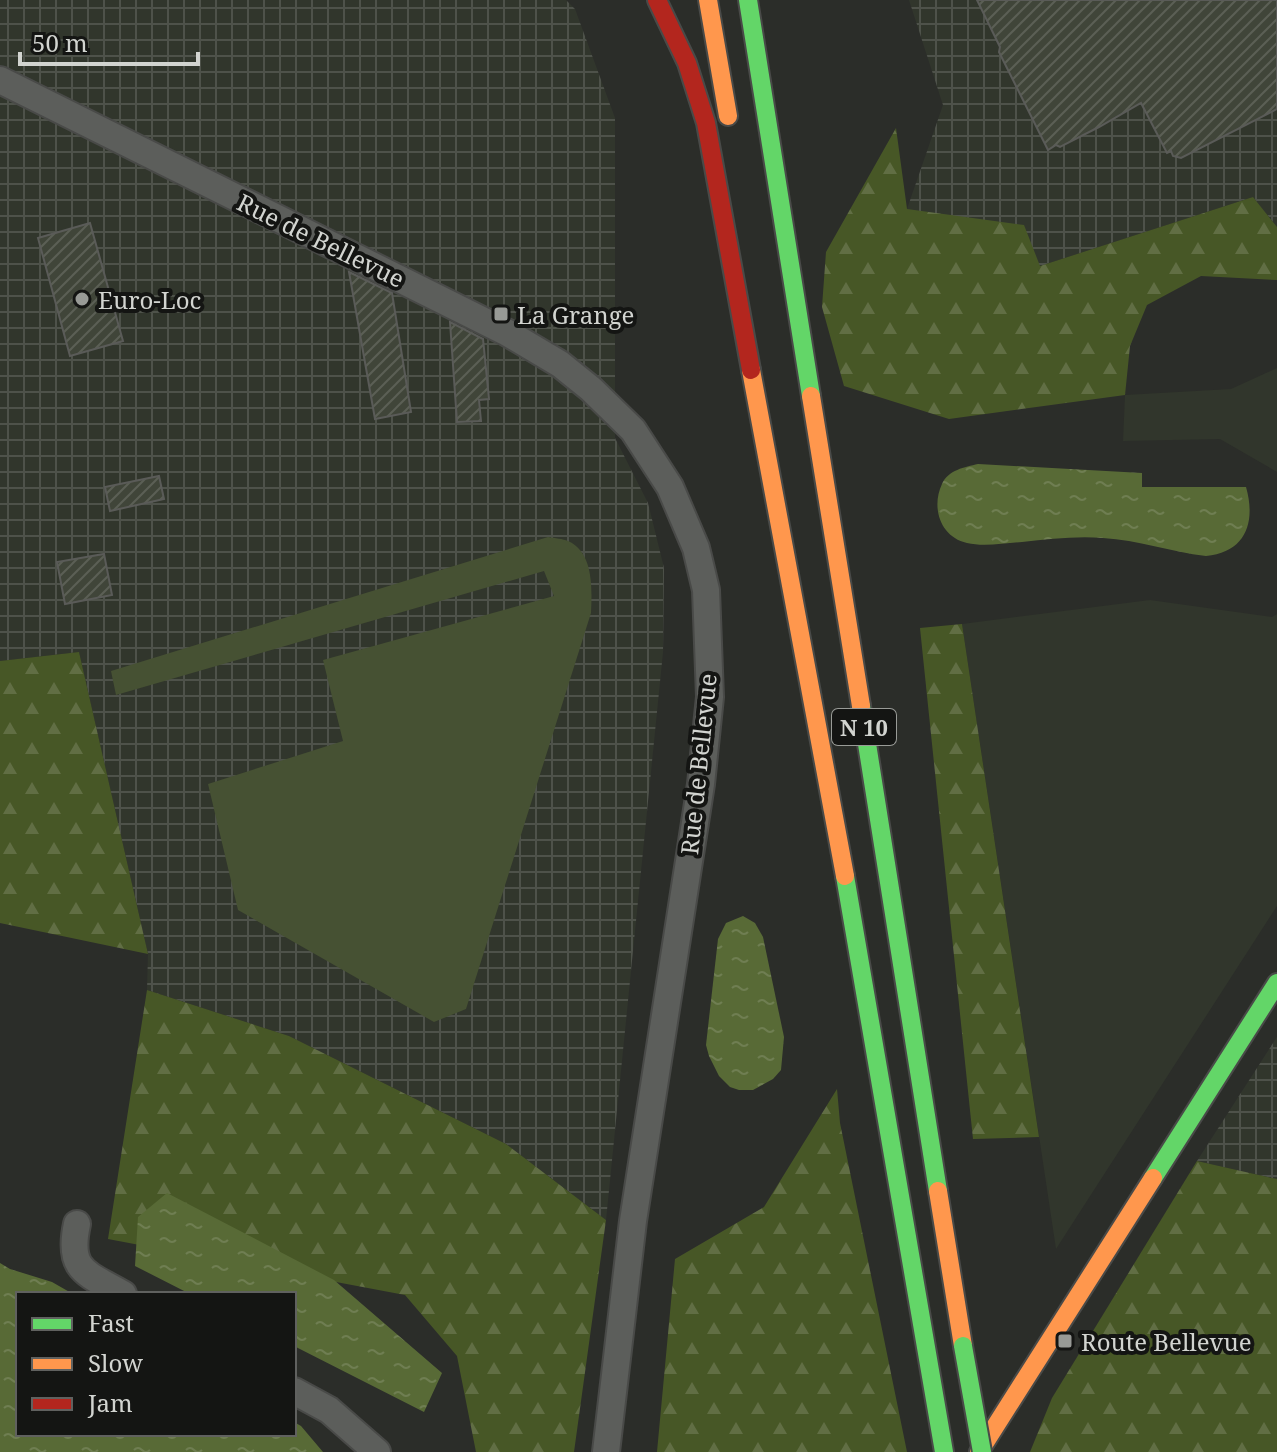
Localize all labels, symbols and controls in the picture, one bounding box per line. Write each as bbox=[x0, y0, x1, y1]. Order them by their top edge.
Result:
scale bar bbox=[20, 16, 198, 66]
text: 50 m bbox=[32, 26, 88, 59]
street label: Rue de Bellevue bbox=[232, 185, 410, 295]
place label: Euro-Loc bbox=[98, 283, 201, 316]
marker: Euro-Loc bbox=[73, 290, 91, 308]
place label: La Grange bbox=[517, 298, 634, 331]
marker: La Grange bbox=[492, 305, 510, 323]
street label: Rue de Bellevue bbox=[672, 672, 724, 856]
road number: N 10 bbox=[832, 709, 896, 745]
legend bbox=[16, 1292, 296, 1436]
text: Fast bbox=[88, 1306, 134, 1339]
place label: Route Bellevue bbox=[1081, 1325, 1252, 1358]
marker: Route Bellevue bbox=[1056, 1332, 1074, 1350]
text: Slow bbox=[88, 1346, 143, 1379]
text: Jam bbox=[87, 1386, 133, 1419]

